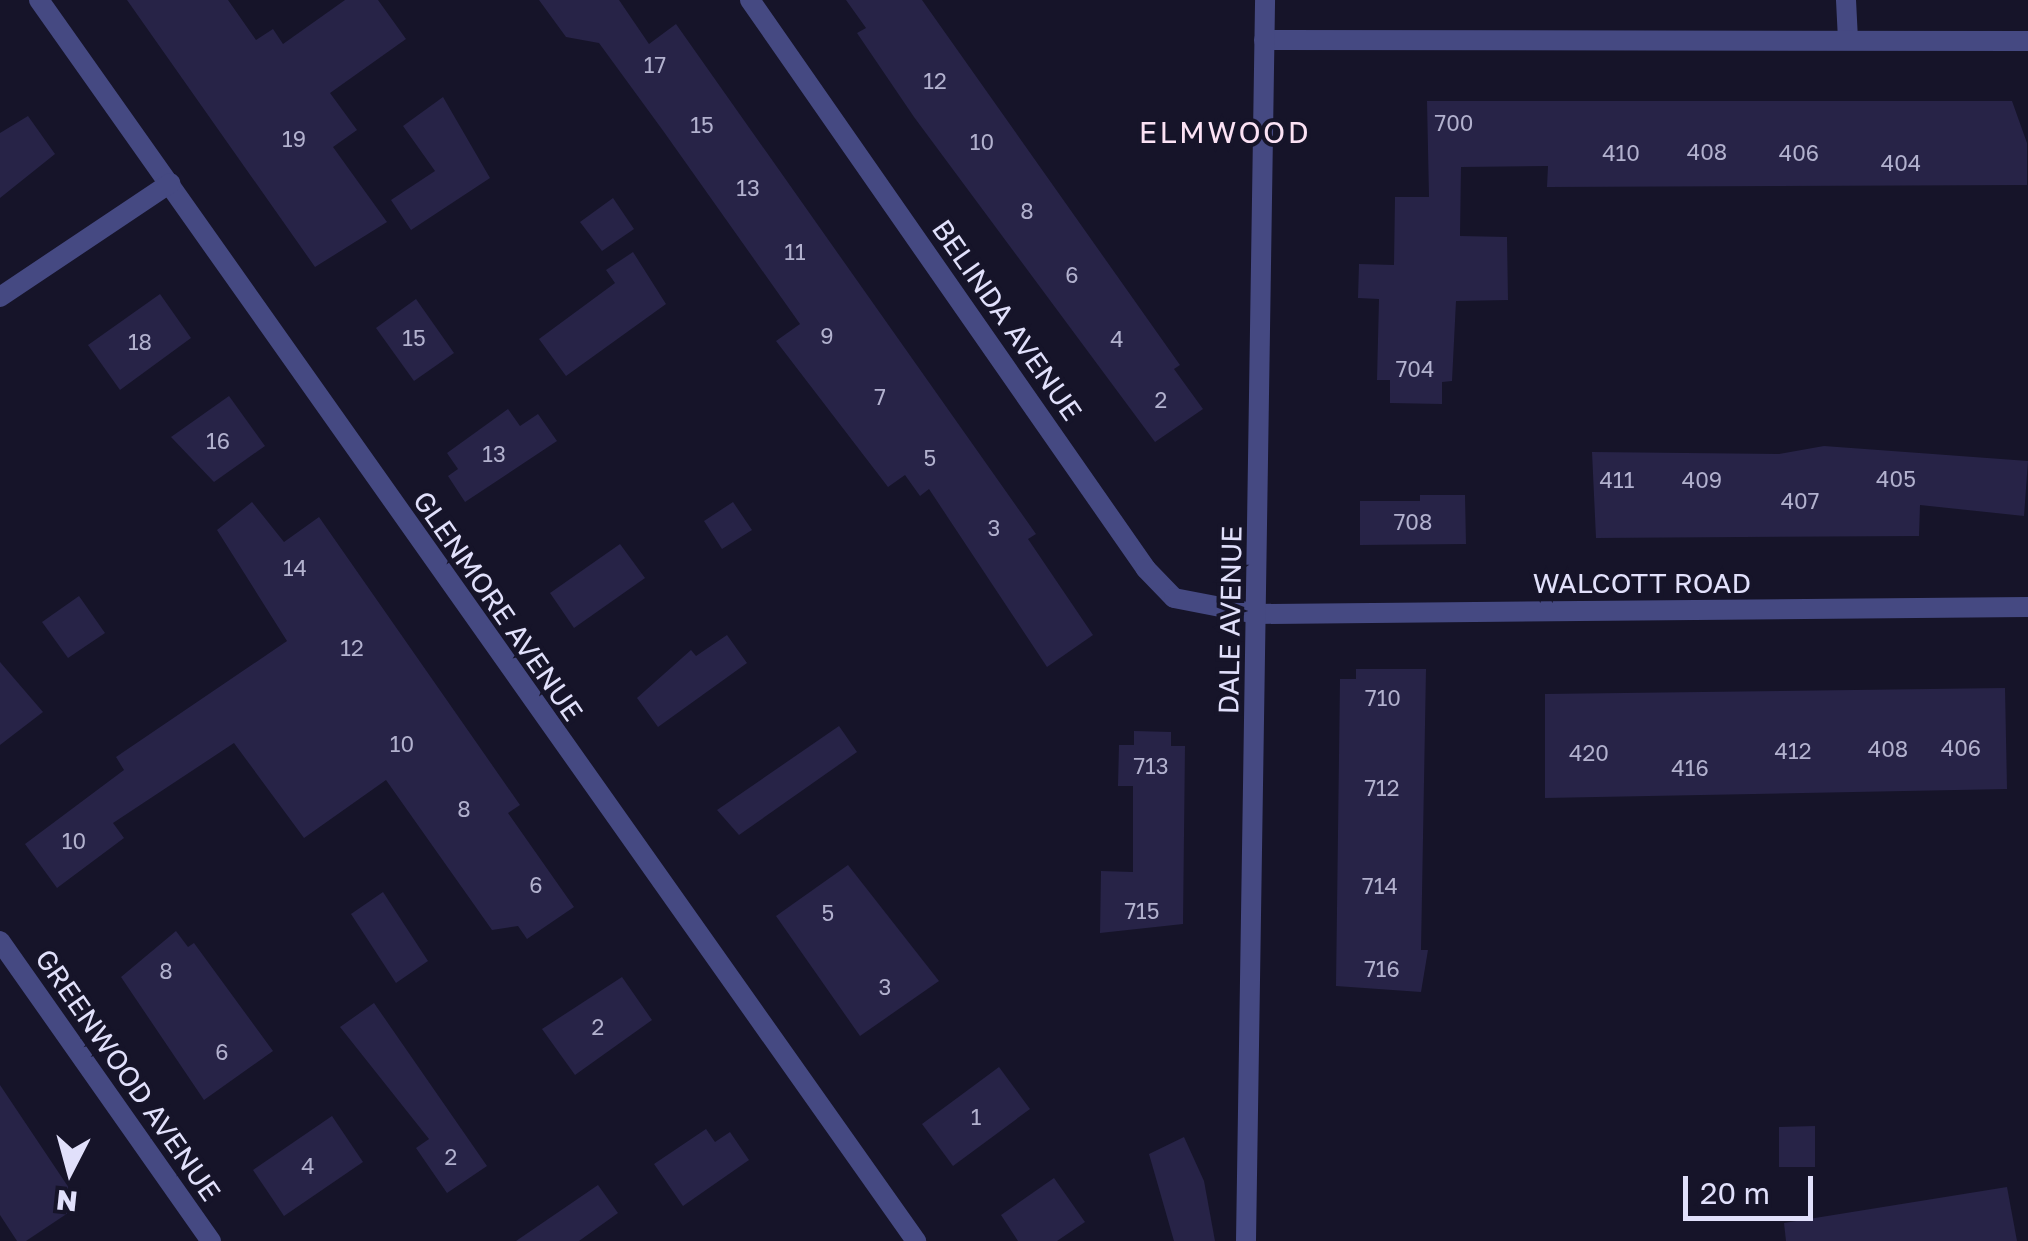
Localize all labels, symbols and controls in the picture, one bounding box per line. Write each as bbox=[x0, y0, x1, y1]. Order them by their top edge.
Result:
house number: 17 bbox=[644, 52, 666, 78]
house number: 12 bbox=[923, 68, 947, 94]
house number: 700 bbox=[1435, 110, 1473, 136]
house number: 15 bbox=[690, 112, 714, 138]
district label: ELMWOOD bbox=[1139, 114, 1311, 150]
house number: 19 bbox=[282, 126, 306, 152]
house number: 10 bbox=[970, 129, 994, 155]
house number: 408 bbox=[1687, 139, 1727, 165]
house number: 410 bbox=[1602, 140, 1640, 166]
house number: 406 bbox=[1779, 140, 1819, 166]
house number: 404 bbox=[1881, 150, 1921, 176]
house number: 13 bbox=[736, 175, 760, 201]
house number: 8 bbox=[1020, 198, 1034, 224]
street label: BELINDA AVENUE bbox=[925, 213, 1089, 427]
house number: 11 bbox=[784, 239, 806, 265]
house number: 6 bbox=[1065, 262, 1079, 288]
house number: 9 bbox=[820, 323, 834, 349]
house number: 15 bbox=[402, 325, 426, 351]
house number: 4 bbox=[1110, 326, 1124, 352]
house number: 18 bbox=[128, 329, 152, 355]
house number: 704 bbox=[1396, 356, 1434, 382]
house number: 7 bbox=[874, 384, 886, 410]
house number: 2 bbox=[1155, 387, 1167, 413]
house number: 16 bbox=[206, 428, 230, 454]
house number: 13 bbox=[482, 441, 506, 467]
house number: 5 bbox=[924, 445, 936, 471]
house number: 405 bbox=[1876, 466, 1916, 492]
house number: 411 bbox=[1600, 467, 1634, 493]
house number: 409 bbox=[1682, 467, 1722, 493]
street label: GLENMORE AVENUE bbox=[406, 485, 590, 727]
house number: 407 bbox=[1781, 488, 1819, 514]
house number: 708 bbox=[1394, 509, 1432, 535]
house number: 3 bbox=[988, 515, 1000, 541]
street label: DALE AVENUE bbox=[1212, 525, 1248, 715]
house number: 14 bbox=[283, 555, 307, 581]
street label: WALCOTT ROAD bbox=[1533, 566, 1751, 600]
house number: 12 bbox=[340, 635, 364, 661]
house number: 710 bbox=[1365, 685, 1401, 711]
house number: 10 bbox=[390, 731, 414, 757]
house number: 406 bbox=[1941, 735, 1981, 761]
house number: 408 bbox=[1868, 736, 1908, 762]
house number: 412 bbox=[1775, 738, 1811, 764]
house number: 420 bbox=[1569, 740, 1609, 766]
house number: 713 bbox=[1133, 753, 1169, 779]
house number: 416 bbox=[1671, 755, 1709, 781]
house number: 712 bbox=[1364, 775, 1400, 801]
house number: 8 bbox=[457, 796, 471, 822]
house number: 10 bbox=[62, 828, 86, 854]
house number: 6 bbox=[529, 872, 543, 898]
house number: 714 bbox=[1362, 873, 1398, 899]
house number: 715 bbox=[1124, 898, 1160, 924]
house number: 5 bbox=[822, 900, 834, 926]
street label: GREENWOOD AVENUE bbox=[28, 943, 228, 1207]
house number: 716 bbox=[1364, 956, 1400, 982]
house number: 8 bbox=[159, 958, 173, 984]
house number: 3 bbox=[879, 974, 891, 1000]
house number: 2 bbox=[592, 1014, 604, 1040]
house number: 6 bbox=[215, 1039, 229, 1065]
house number: 1 bbox=[971, 1104, 981, 1130]
north arrow bbox=[20, 1121, 120, 1221]
house number: 2 bbox=[445, 1144, 457, 1170]
house number: 4 bbox=[301, 1153, 315, 1179]
scale bar bbox=[1688, 1156, 1818, 1218]
text: 20 m bbox=[1700, 1175, 1770, 1211]

